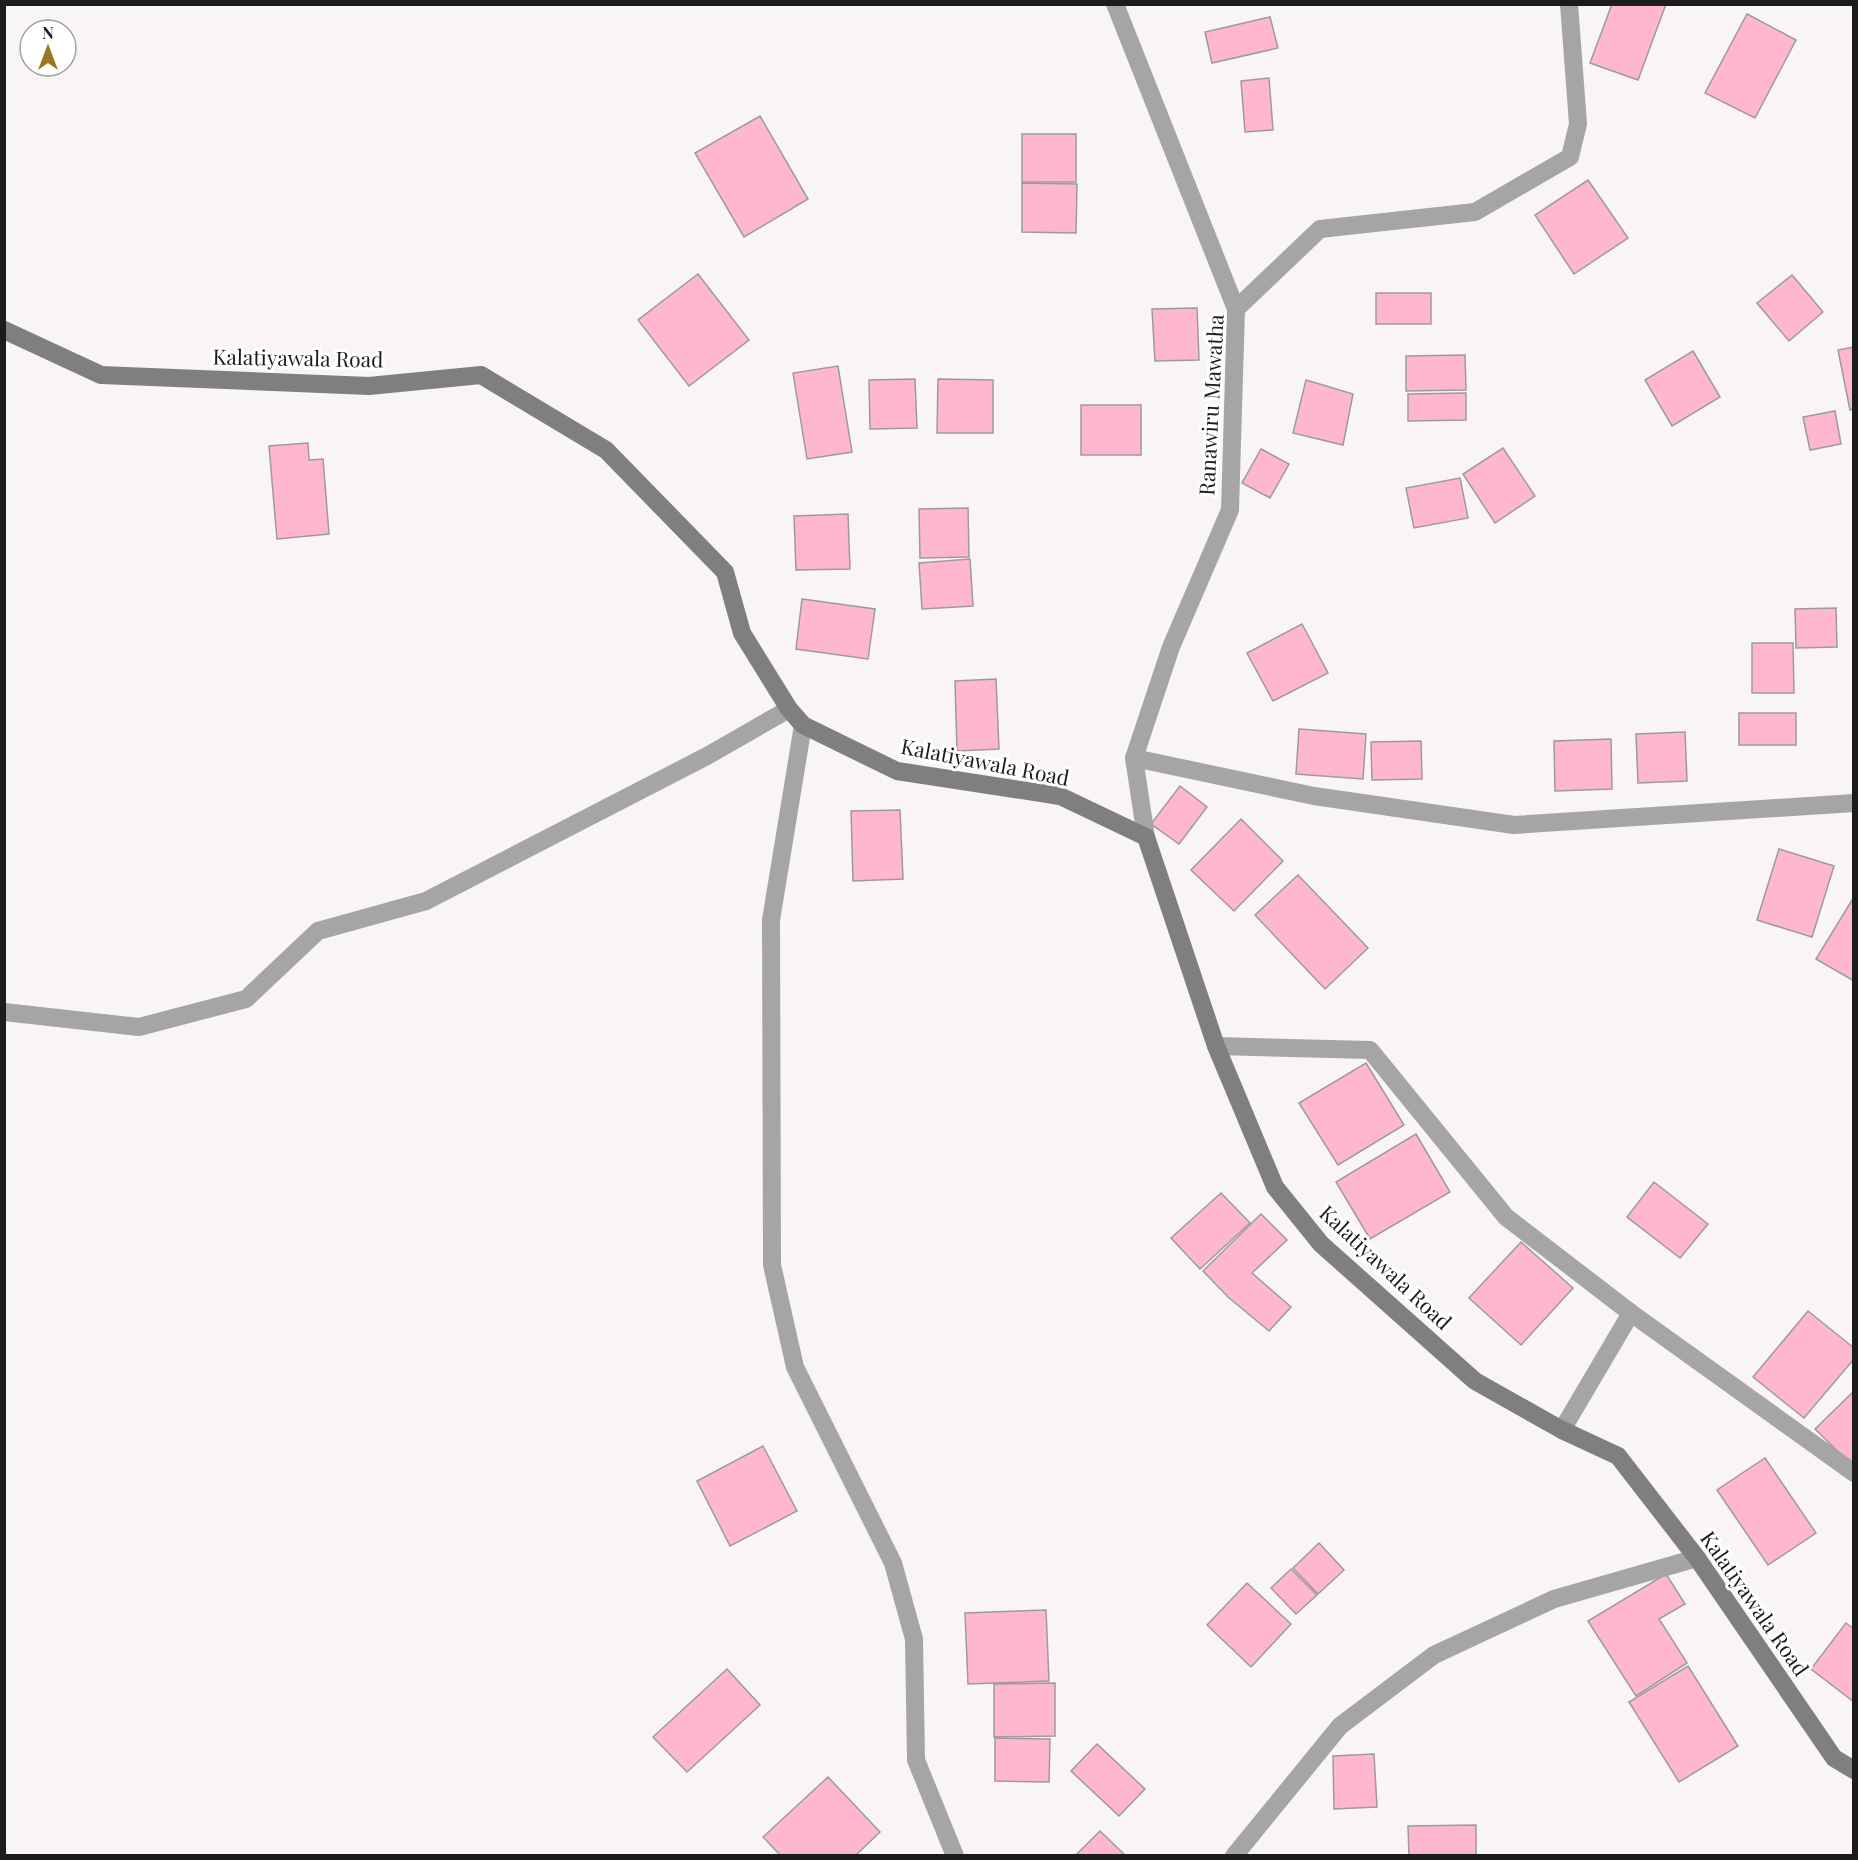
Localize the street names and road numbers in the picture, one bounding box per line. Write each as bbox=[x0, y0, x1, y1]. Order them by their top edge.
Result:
street label: Ranawiru Mawatha bbox=[1191, 313, 1229, 496]
street label: Kalatiyawala Road bbox=[212, 342, 384, 372]
street label: Kalatiyawala Road bbox=[899, 731, 1072, 791]
street label: Kalatiyawala Road bbox=[1314, 1198, 1458, 1335]
street label: Kalatiyawala Road bbox=[1695, 1525, 1816, 1681]

